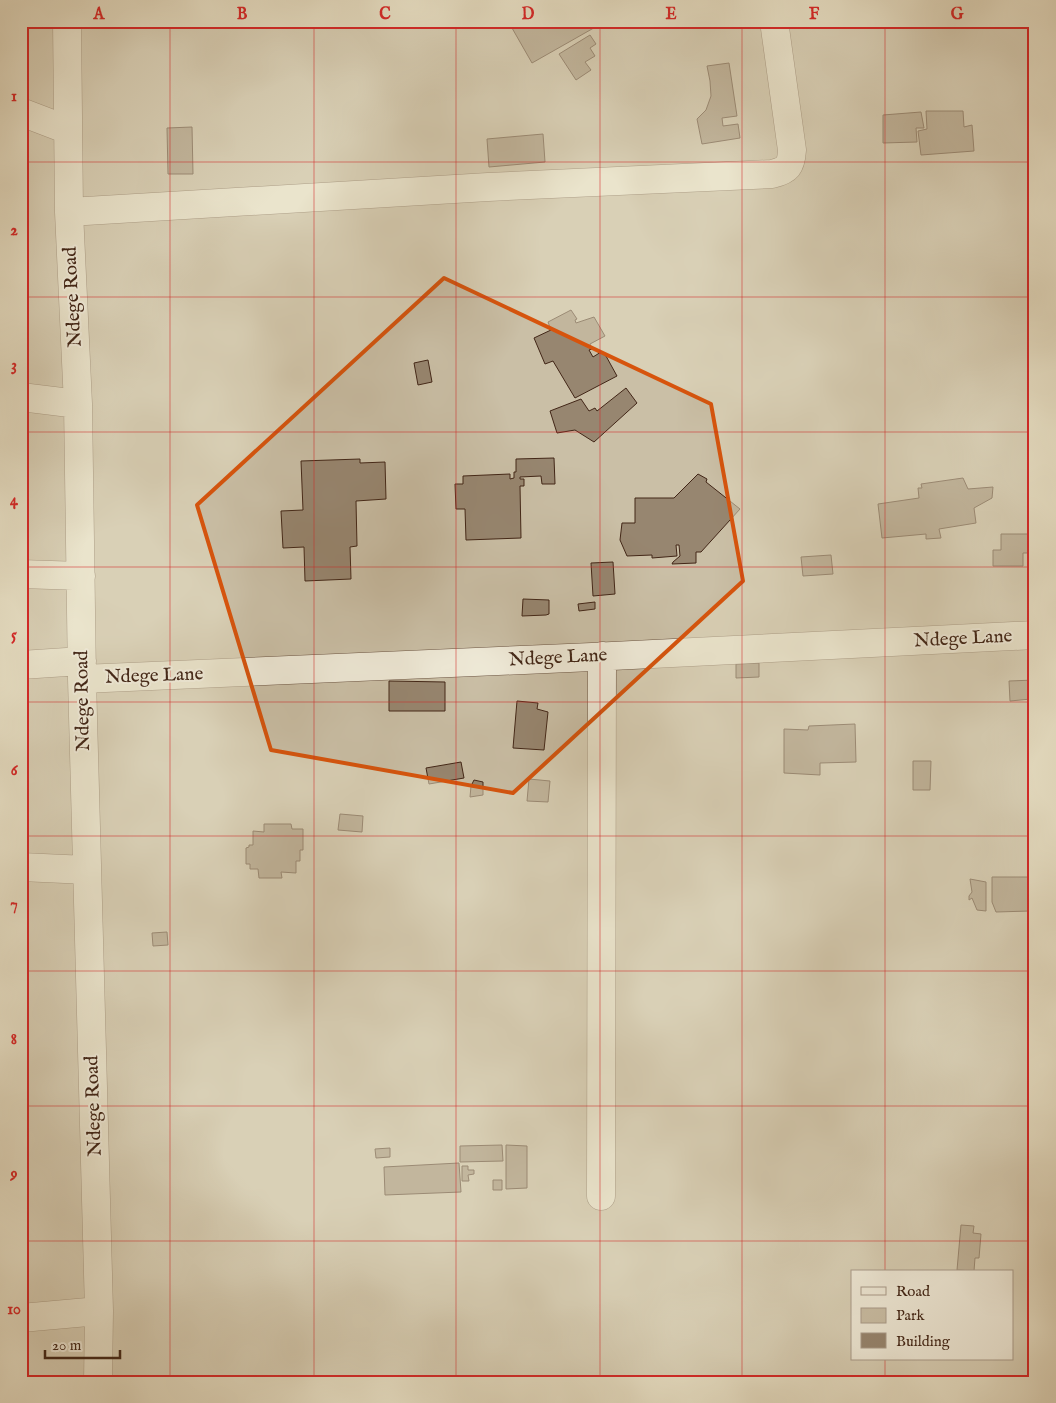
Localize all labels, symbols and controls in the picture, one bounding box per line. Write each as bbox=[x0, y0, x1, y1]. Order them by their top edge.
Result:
text: A bbox=[93, 5, 106, 25]
text: B bbox=[237, 5, 248, 25]
text: C bbox=[379, 5, 391, 25]
text: D bbox=[522, 5, 535, 25]
text: E bbox=[665, 5, 677, 25]
text: F bbox=[809, 5, 820, 25]
text: G bbox=[951, 5, 964, 25]
text: 1 bbox=[11, 87, 17, 107]
text: 2 bbox=[10, 221, 18, 241]
street label: Ndege Road bbox=[58, 245, 88, 348]
text: 3 bbox=[11, 356, 17, 376]
text: 4 bbox=[10, 491, 19, 511]
street label: Ndege Lane bbox=[913, 624, 1013, 654]
text: 5 bbox=[11, 626, 17, 646]
street label: Ndege Lane bbox=[508, 643, 608, 673]
street label: Ndege Road bbox=[70, 649, 96, 752]
street label: Ndege Lane bbox=[104, 662, 204, 690]
text: 6 bbox=[11, 761, 19, 781]
text: 7 bbox=[10, 895, 18, 915]
text: 8 bbox=[11, 1030, 17, 1050]
street label: Ndege Road bbox=[80, 1054, 108, 1157]
text: 9 bbox=[10, 1165, 18, 1185]
legend bbox=[851, 1270, 1014, 1360]
text: Road bbox=[896, 1282, 931, 1301]
text: 10 bbox=[7, 1300, 21, 1320]
text: Park bbox=[896, 1306, 926, 1325]
scale bar bbox=[45, 1328, 120, 1360]
text: Building bbox=[896, 1332, 951, 1351]
text: 20 m bbox=[52, 1336, 82, 1355]

